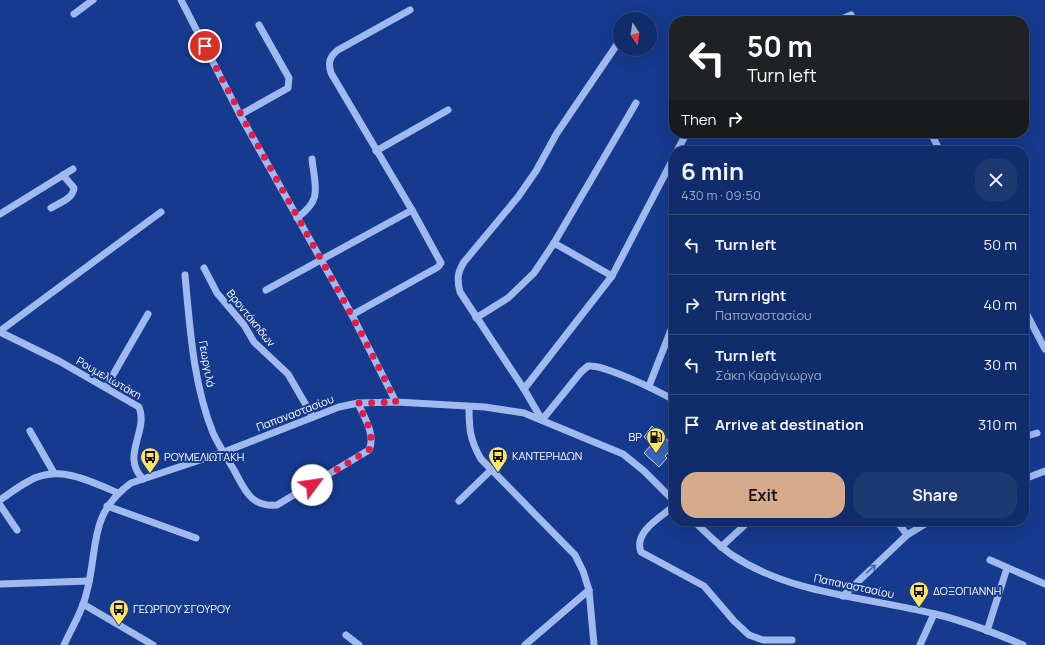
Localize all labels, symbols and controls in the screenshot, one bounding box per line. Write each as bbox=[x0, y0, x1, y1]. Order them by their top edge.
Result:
north arrow bbox=[613, 12, 657, 56]
map controls bbox=[613, 12, 657, 56]
text: 50 m bbox=[747, 27, 813, 65]
pin bbox=[188, 29, 222, 63]
icon: left bbox=[681, 32, 733, 84]
icon: arrive bbox=[194, 35, 216, 57]
text: Turn left bbox=[747, 63, 817, 87]
icon: right bbox=[724, 108, 746, 130]
text: Then bbox=[681, 109, 716, 130]
text: 6 min bbox=[681, 154, 744, 187]
button: close bbox=[975, 159, 1017, 201]
text: 430 m · 09:50 bbox=[681, 186, 761, 204]
icon: left bbox=[681, 234, 703, 256]
text: Turn left bbox=[715, 234, 777, 255]
text: 50 m bbox=[983, 234, 1017, 255]
text: Turn right bbox=[715, 285, 786, 306]
street label: Βροντάκηδων bbox=[224, 286, 279, 350]
icon: right bbox=[681, 294, 703, 316]
text: 40 m bbox=[983, 294, 1017, 315]
text: Παπαναστασίου bbox=[715, 306, 812, 324]
street label: Γεωργιλά bbox=[196, 339, 219, 388]
text: Turn left bbox=[715, 345, 777, 366]
street label: Ρουμελιωτάκη bbox=[74, 353, 145, 402]
icon: left bbox=[681, 354, 703, 376]
text: 30 m bbox=[984, 354, 1017, 375]
text: Σάκη Καράγιωργα bbox=[715, 366, 822, 384]
street label: Παπαναστασίου bbox=[254, 391, 336, 434]
icon: arrive bbox=[681, 414, 703, 436]
text: Arrive at destination bbox=[715, 414, 864, 435]
text: 310 m bbox=[978, 414, 1017, 435]
fuel station icon: BP bbox=[645, 426, 667, 454]
place label: BP bbox=[629, 429, 642, 444]
bus stop icon: ΚΑΝΤΕΡΗΔΩΝ bbox=[487, 445, 509, 473]
bus stop icon: ΡΟΥΜΕΛΙΩΤΑΚΗ bbox=[139, 446, 161, 474]
place label: ΚΑΝΤΕΡΗΔΩΝ bbox=[512, 448, 582, 463]
place label: ΡΟΥΜΕΛΙΩΤΑΚΗ bbox=[164, 449, 244, 464]
position arrow bbox=[291, 464, 333, 506]
button: Exit bbox=[681, 472, 845, 518]
button: Share bbox=[853, 472, 1017, 518]
one-way arrow bbox=[866, 564, 876, 573]
street label: Παπαναστασίου bbox=[813, 570, 896, 601]
bus stop icon: ΔΟΞΟΓΙΑΝΝΗ bbox=[908, 580, 930, 608]
place label: ΔΟΞΟΓΙΑΝΝΗ bbox=[933, 583, 1001, 598]
bus stop icon: ΓΕΩΡΓΙΟΥ ΣΓΟΥΡΟΥ bbox=[108, 598, 130, 626]
place label: ΓΕΩΡΓΙΟΥ ΣΓΟΥΡΟΥ bbox=[133, 601, 232, 616]

